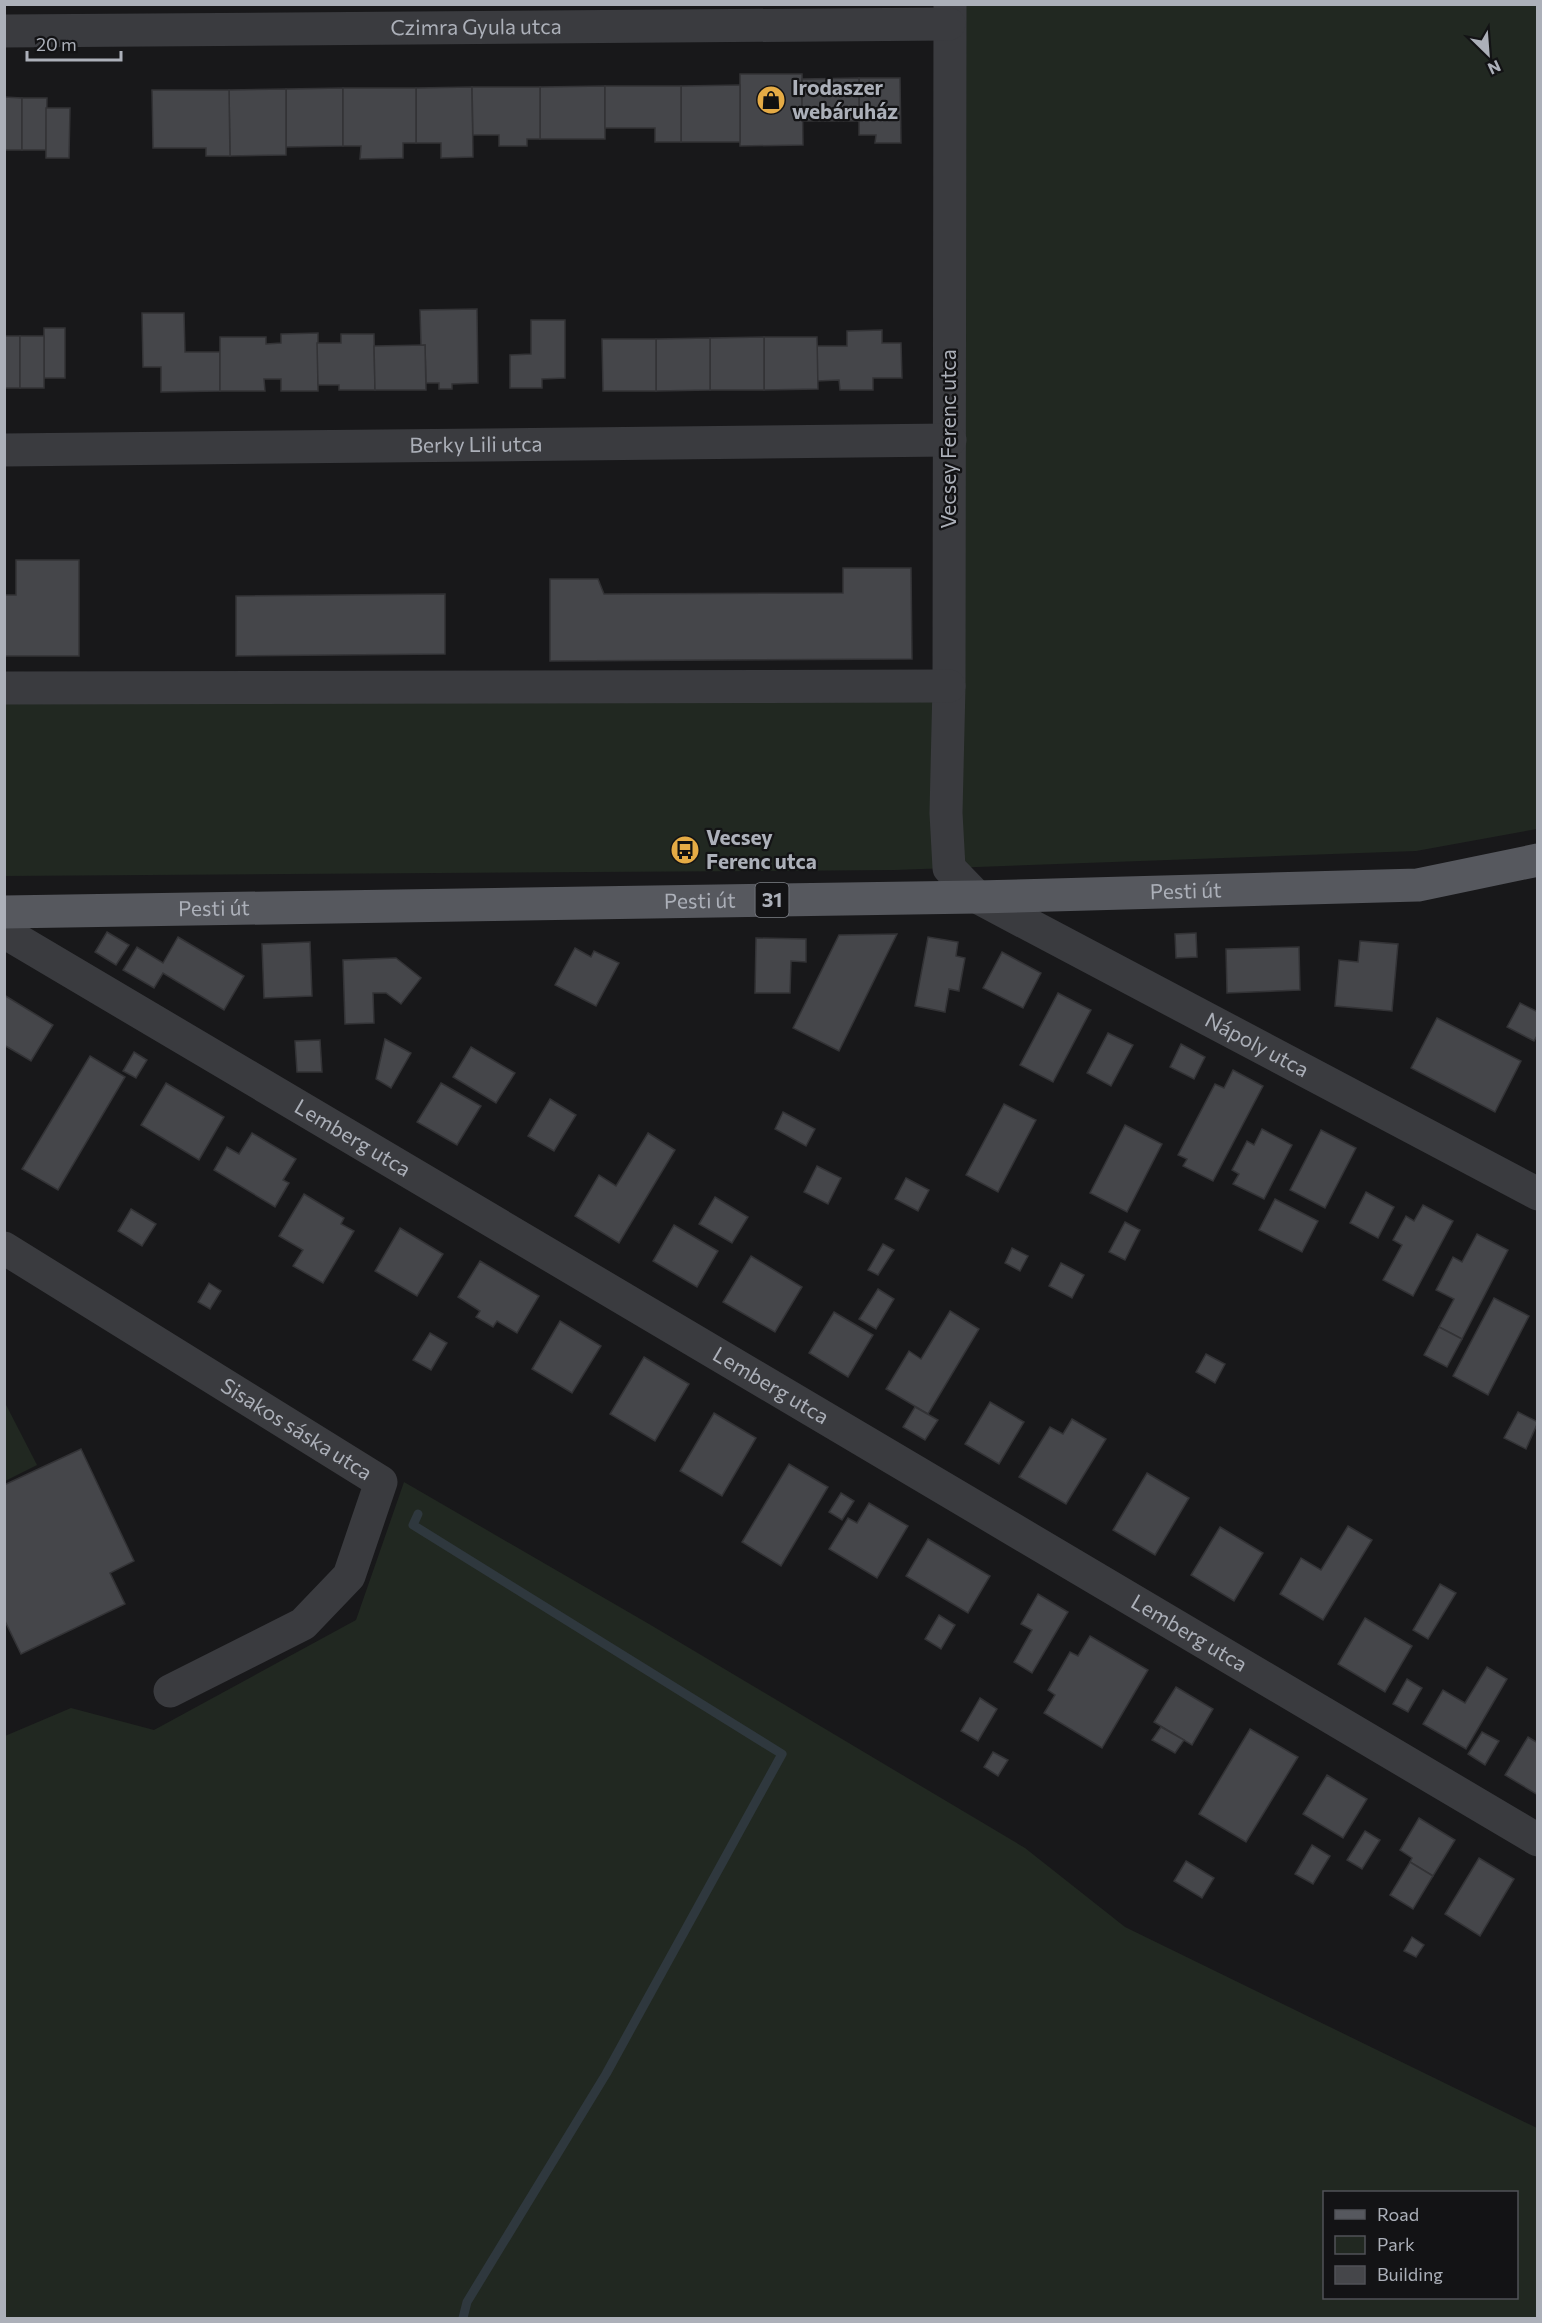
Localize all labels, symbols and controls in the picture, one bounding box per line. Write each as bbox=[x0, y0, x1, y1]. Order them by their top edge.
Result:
street label: Czimra Gyula utca bbox=[390, 13, 562, 39]
scale bar bbox=[27, 24, 122, 62]
north arrow bbox=[1458, 24, 1518, 84]
text: 20 m bbox=[36, 33, 77, 55]
text: N bbox=[1485, 57, 1504, 79]
place label: Irodaszer webáruház bbox=[792, 74, 898, 123]
shop icon: Irodaszer webáruház bbox=[755, 84, 787, 116]
street label: Vecsey Ferenc utca bbox=[935, 349, 960, 529]
street label: Berky Lili utca bbox=[409, 430, 543, 457]
place label: Vecsey Ferenc utca bbox=[706, 824, 817, 873]
bus stop icon: Vecsey Ferenc utca bbox=[669, 834, 701, 866]
street label: Pesti út bbox=[1150, 876, 1222, 903]
road number: 31 bbox=[756, 883, 788, 917]
street label: Pesti út bbox=[664, 887, 736, 913]
street label: Pesti út bbox=[178, 894, 250, 920]
street label: Nápoly utca bbox=[1201, 1006, 1314, 1081]
street label: Lemberg utca bbox=[291, 1093, 416, 1181]
street label: Lemberg utca bbox=[709, 1341, 834, 1429]
street label: Sisakos sáska utca bbox=[217, 1372, 377, 1484]
street label: Lemberg utca bbox=[1127, 1588, 1252, 1676]
legend bbox=[1323, 2191, 1518, 2299]
text: Road bbox=[1377, 2203, 1419, 2225]
text: Park bbox=[1377, 2233, 1415, 2255]
text: Building bbox=[1377, 2263, 1443, 2285]

